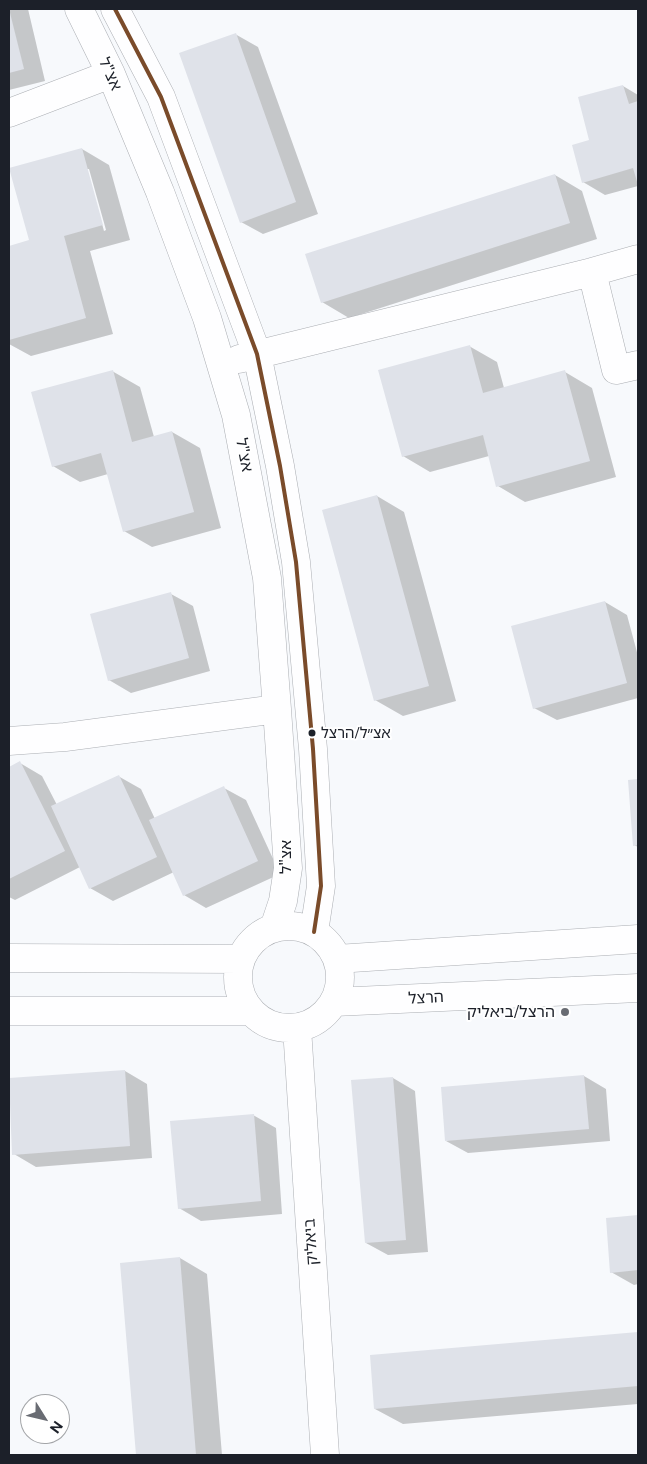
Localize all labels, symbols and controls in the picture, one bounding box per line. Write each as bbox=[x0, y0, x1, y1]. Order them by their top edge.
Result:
street label: אצ"ל bbox=[94, 54, 126, 94]
street label: אצ"ל bbox=[231, 436, 257, 474]
place label: אצ״ל/הרצל bbox=[321, 724, 391, 742]
marker: אצ״ל/הרצל bbox=[307, 728, 317, 738]
street label: אצ"ל bbox=[276, 840, 296, 874]
street label: הרצל bbox=[408, 987, 444, 1009]
place label: הרצל/ביאליק bbox=[467, 1002, 555, 1022]
marker: הרצל/ביאליק bbox=[559, 1006, 571, 1018]
street label: ביאליק bbox=[300, 1218, 322, 1266]
north arrow bbox=[20, 1394, 70, 1444]
text: N bbox=[47, 1418, 66, 1436]

